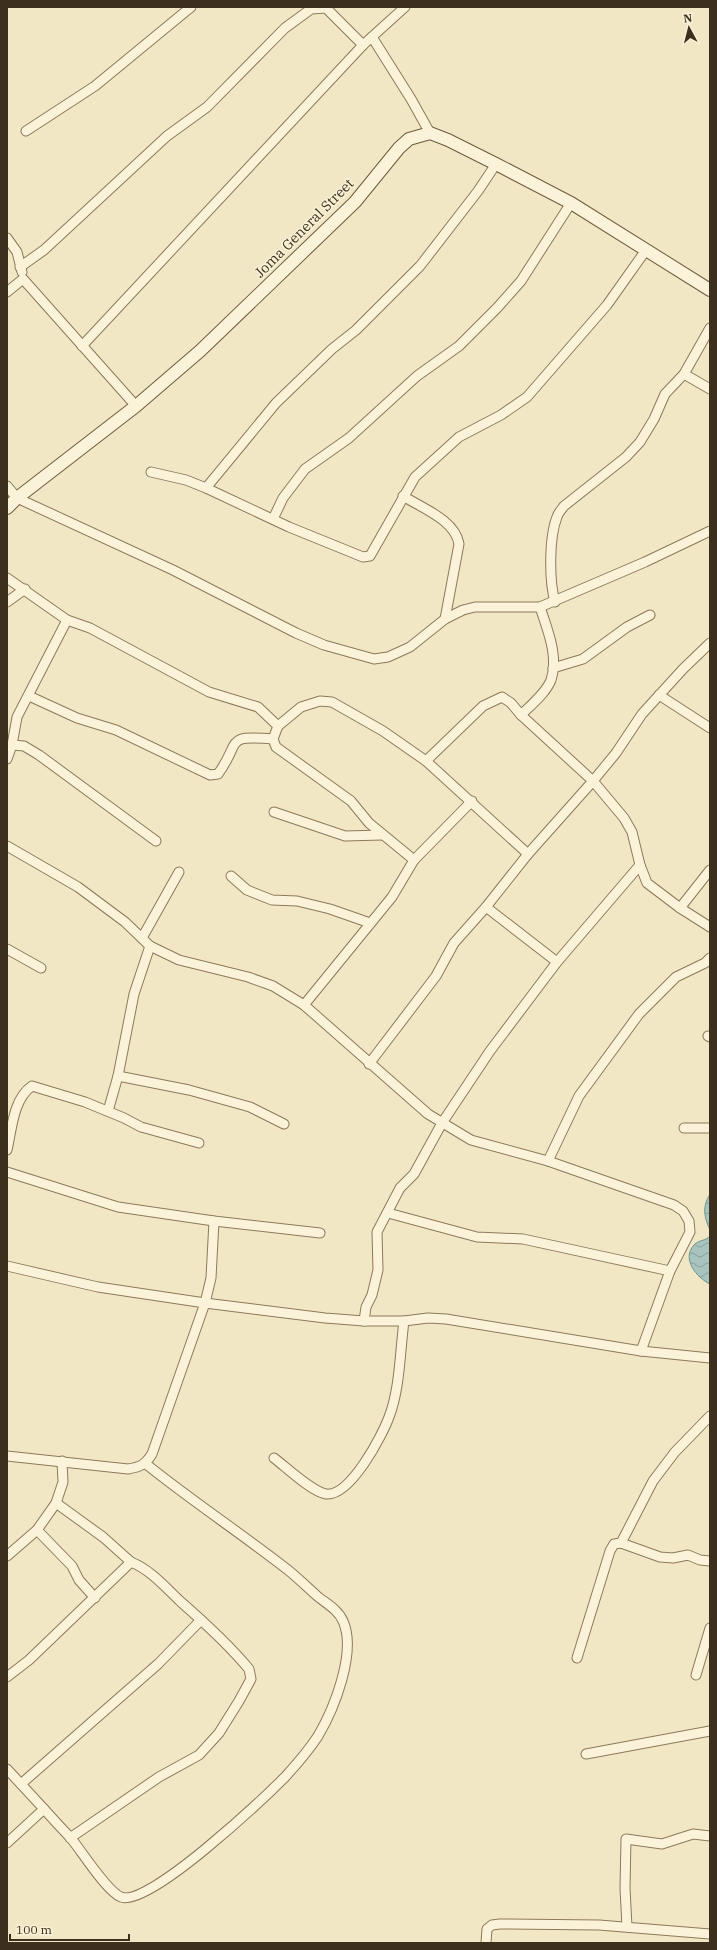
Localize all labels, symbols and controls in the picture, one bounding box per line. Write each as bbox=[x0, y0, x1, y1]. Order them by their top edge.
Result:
north arrow bbox=[669, 8, 709, 48]
text: N bbox=[683, 11, 693, 26]
street label: Joma General Street bbox=[251, 175, 357, 281]
scale bar bbox=[10, 1916, 129, 1942]
text: 100 m bbox=[16, 1922, 52, 1937]

